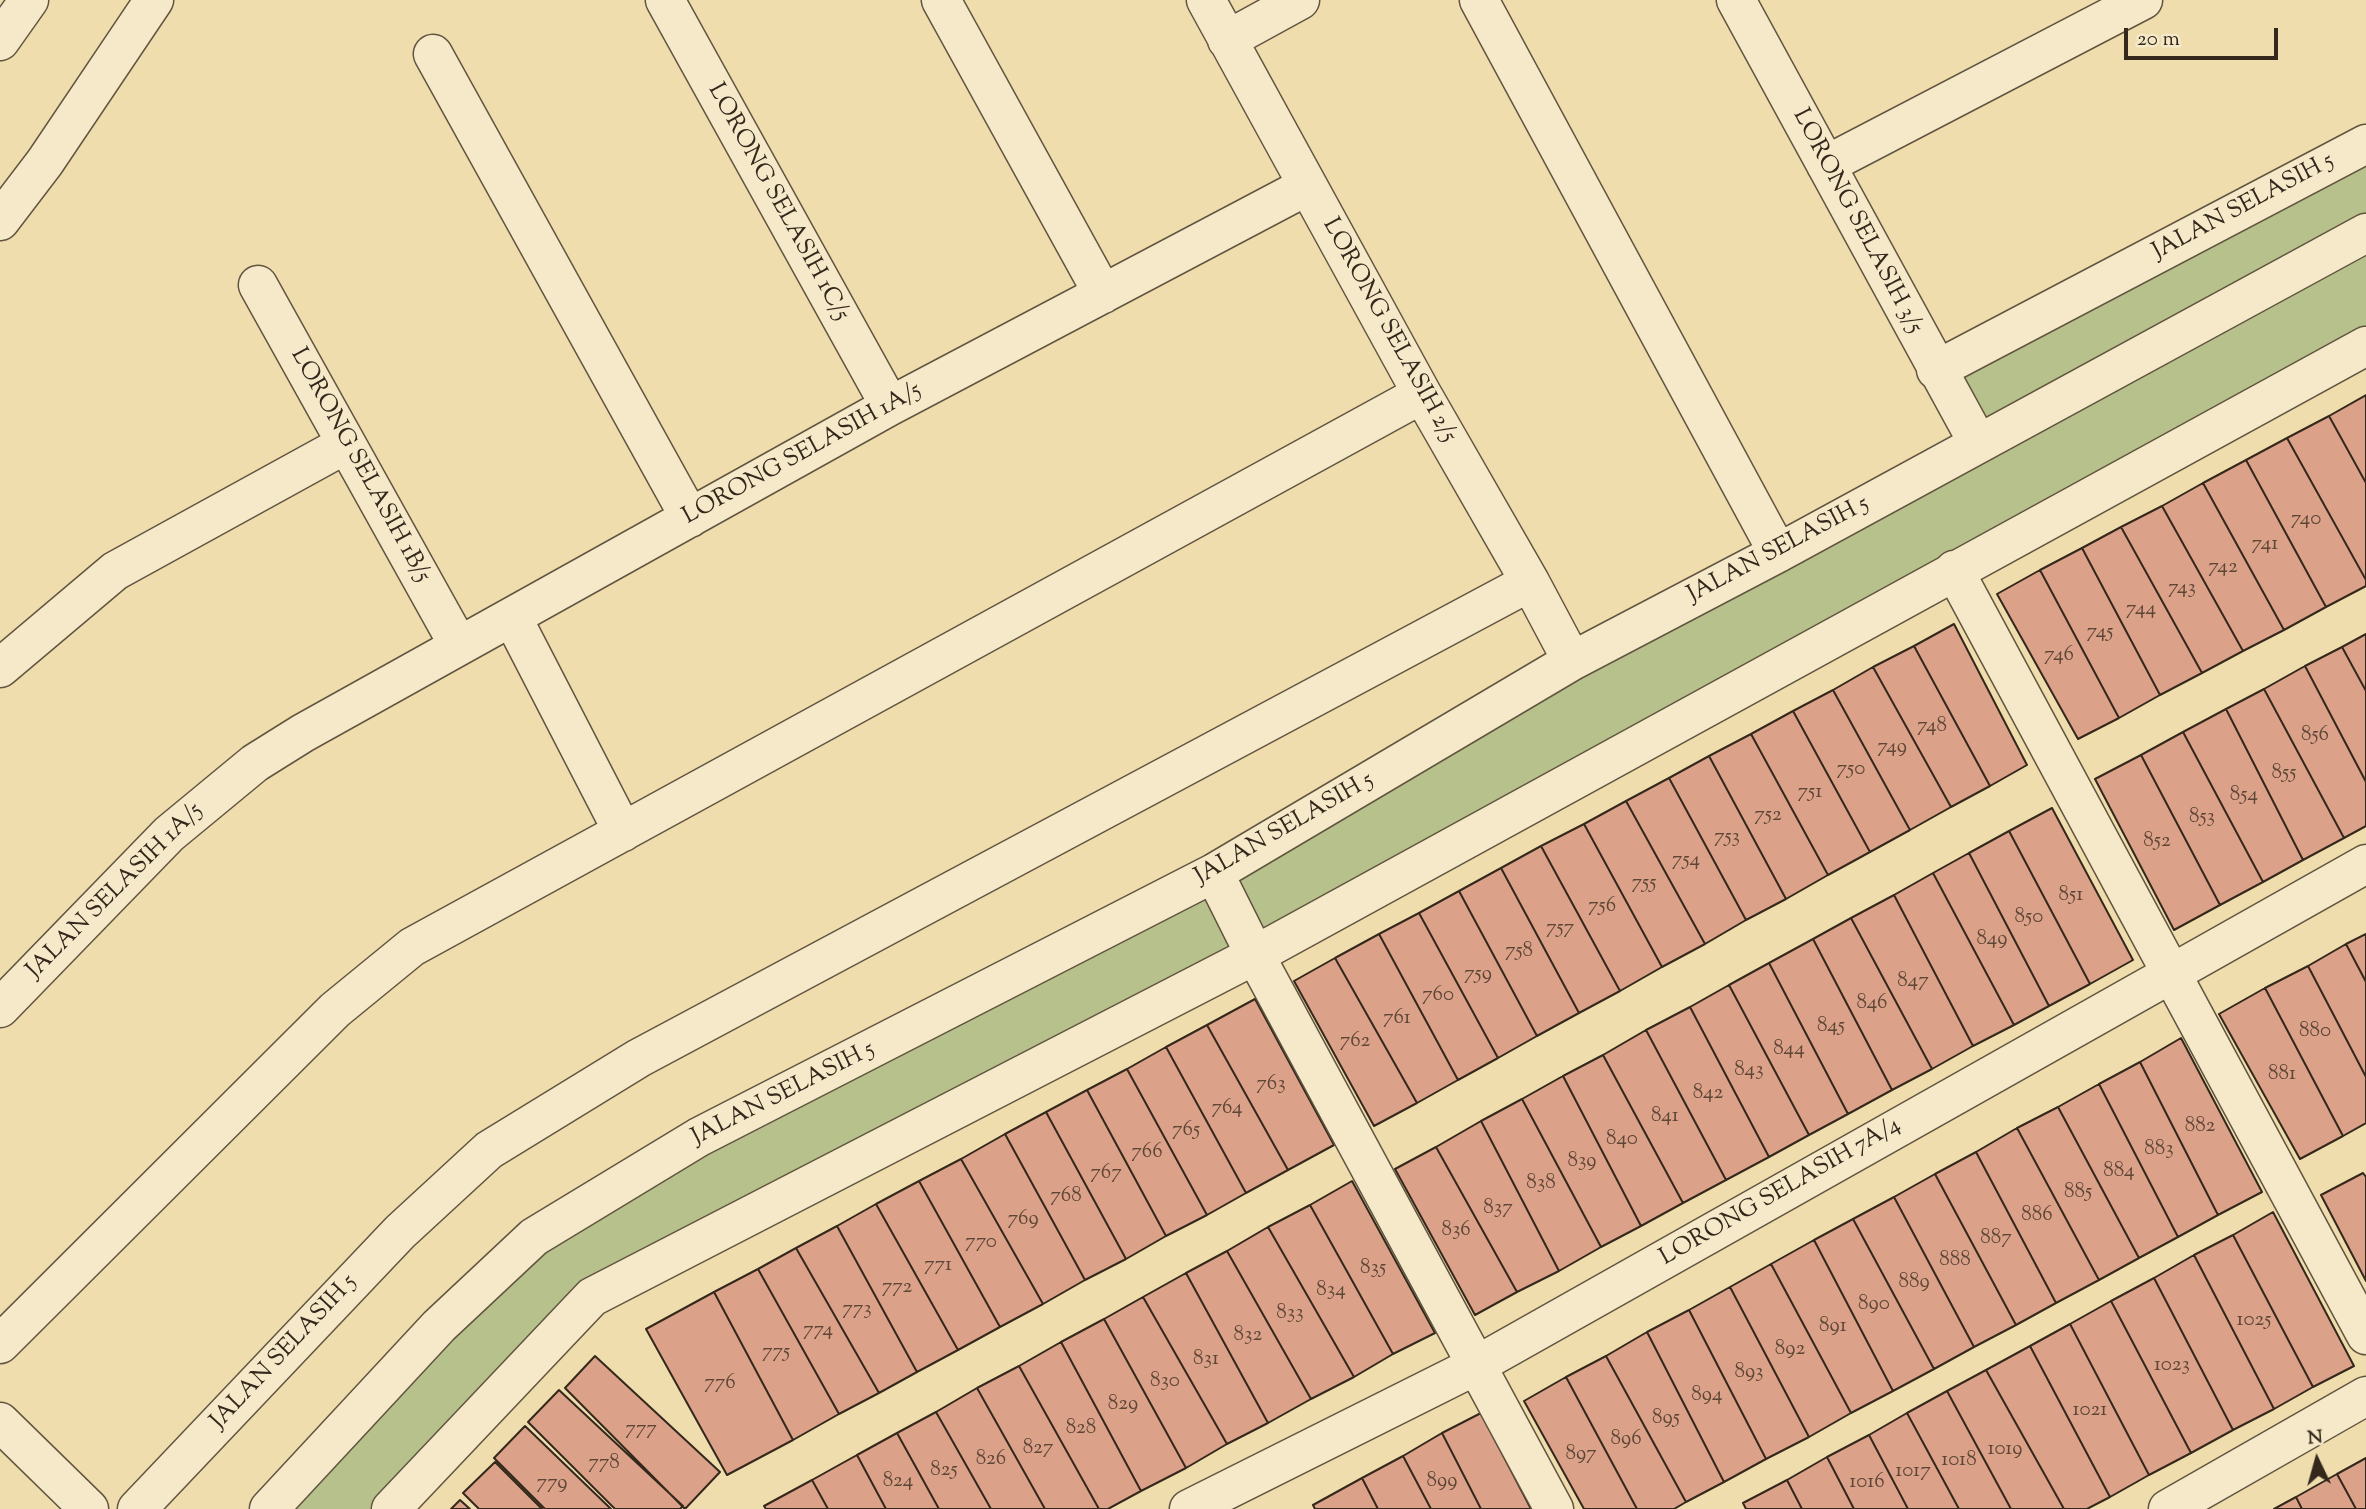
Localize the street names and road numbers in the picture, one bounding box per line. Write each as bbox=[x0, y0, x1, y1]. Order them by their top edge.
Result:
street label: LORONG SELASIH 1C/5 bbox=[700, 79, 854, 327]
street label: LORONG SELASIH 3/5 bbox=[1785, 105, 1927, 339]
street label: JALAN SELASIH 5 bbox=[2148, 148, 2340, 268]
street label: LORONG SELASIH 2/5 bbox=[1314, 214, 1462, 448]
street label: LORONG SELASIH 1B/5 bbox=[283, 344, 435, 588]
street label: LORONG SELASIH 1A/5 bbox=[679, 377, 927, 533]
street label: JALAN SELASIH 5 bbox=[1683, 491, 1875, 611]
street label: JALAN SELASIH 5 bbox=[1191, 767, 1379, 893]
street label: JALAN SELASIH 1A/5 bbox=[22, 798, 210, 986]
street label: JALAN SELASIH 5 bbox=[688, 1036, 880, 1154]
street label: LORONG SELASIH 7A/4 bbox=[1655, 1112, 1907, 1274]
street label: JALAN SELASIH 5 bbox=[206, 1269, 364, 1437]

